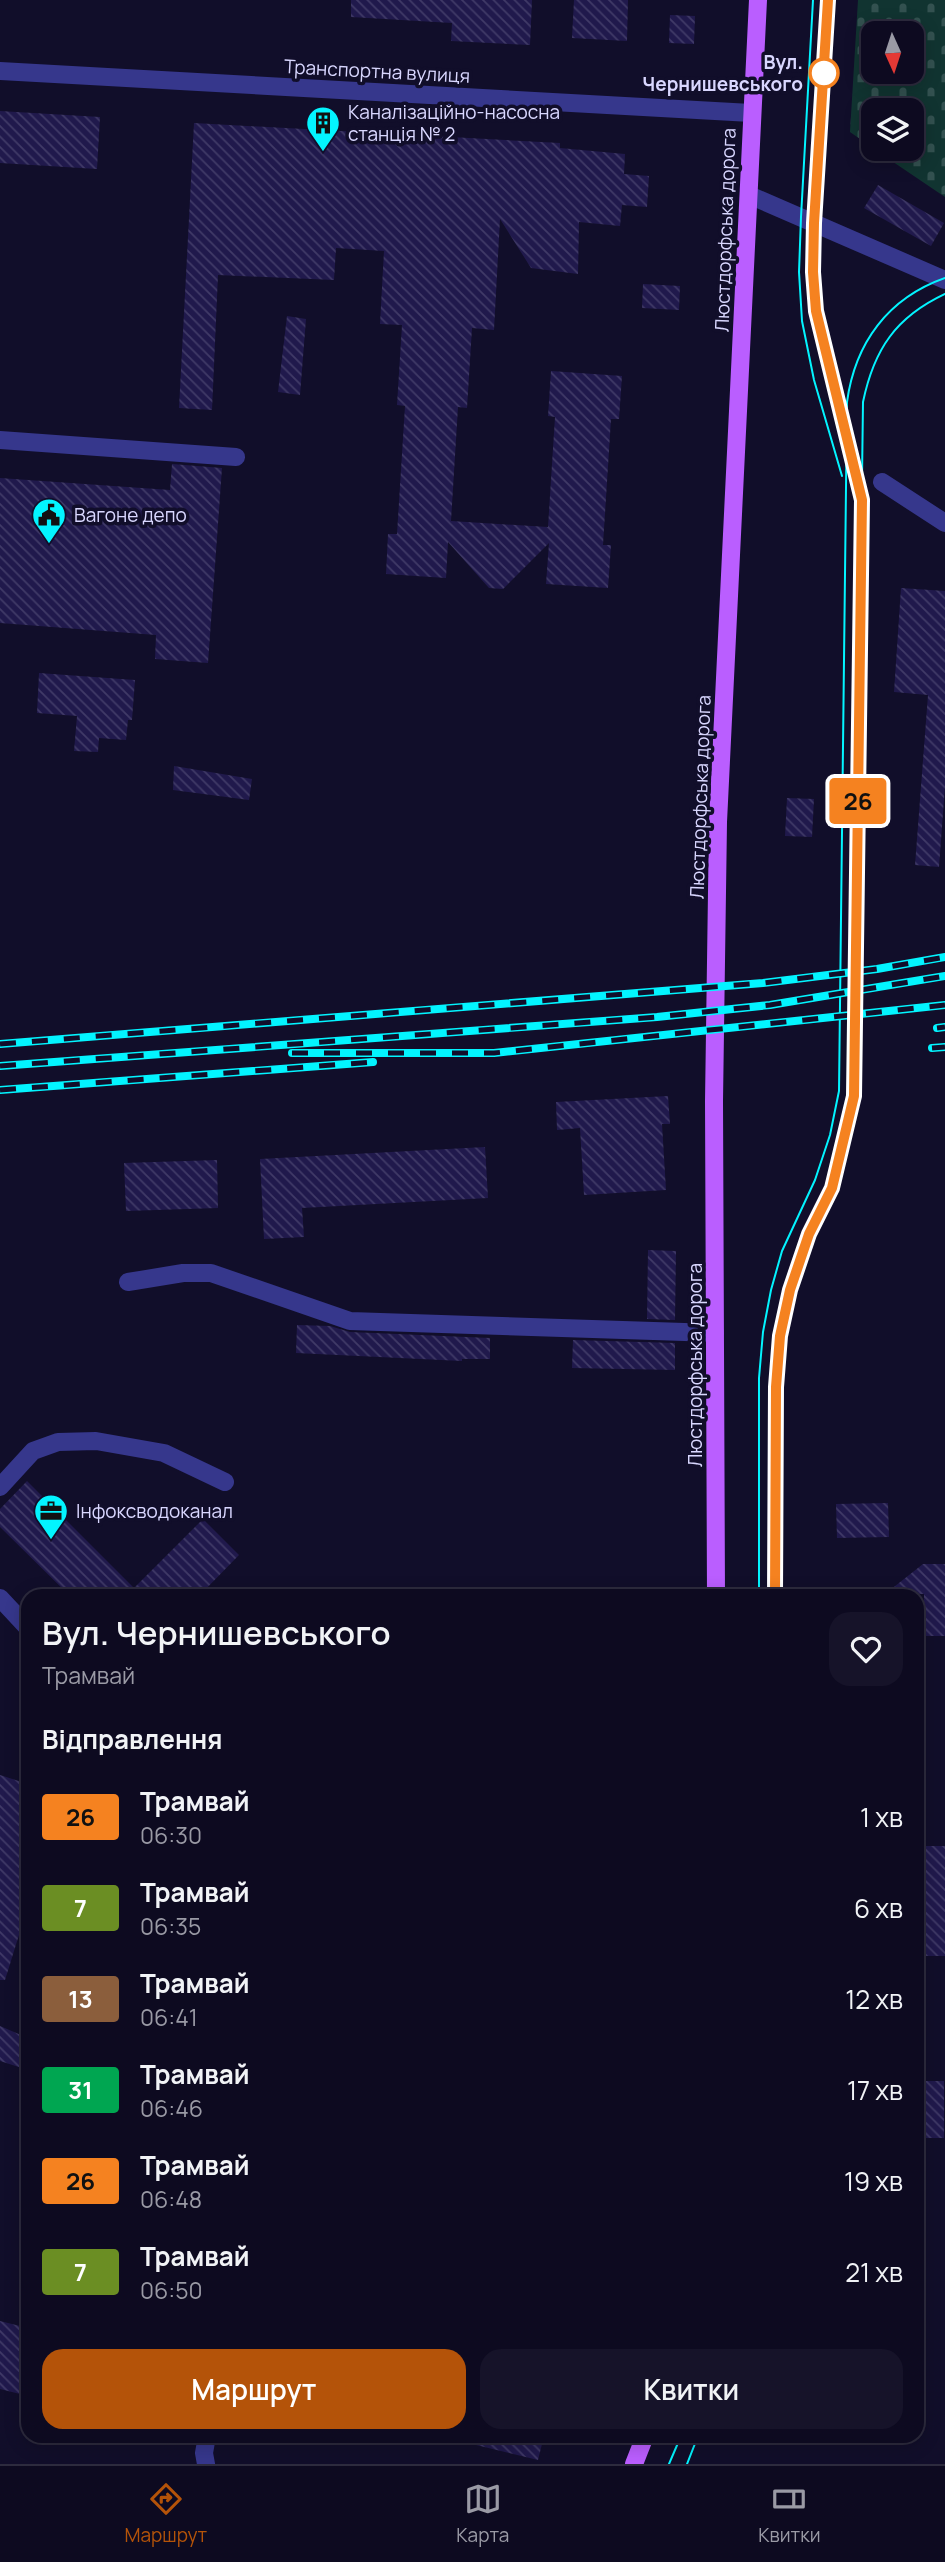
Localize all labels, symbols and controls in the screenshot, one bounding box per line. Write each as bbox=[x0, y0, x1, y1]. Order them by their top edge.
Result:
north arrow bbox=[861, 21, 924, 84]
map controls bbox=[861, 21, 924, 161]
place label: Вул. Чернишевського bbox=[642, 49, 803, 97]
street label: Транспортна вулиця bbox=[283, 53, 471, 89]
marker: Вул. Чернишевського bbox=[809, 58, 839, 88]
button: layers bbox=[861, 98, 924, 161]
place label: Каналізаційно-насосна станція № 2 bbox=[348, 99, 560, 147]
building icon: Каналізаційно-насосна станція № 2 bbox=[304, 104, 342, 153]
street label: Люстдорфська дорога bbox=[708, 128, 742, 332]
public building icon: Вагоне депо bbox=[30, 496, 68, 545]
place label: Вагоне депо bbox=[74, 502, 187, 528]
street label: Люстдорфська дорога bbox=[683, 695, 717, 899]
line badge: 26 bbox=[826, 778, 889, 824]
text: 26 bbox=[843, 784, 873, 817]
street label: Люстдорфська дорога bbox=[682, 1263, 708, 1467]
office icon: Інфоксводоканал bbox=[32, 1492, 70, 1541]
place label: Інфоксводоканал bbox=[76, 1498, 233, 1524]
text: Вул. Чернишевського bbox=[42, 1610, 391, 1655]
button: heart bbox=[829, 1612, 903, 1686]
text: Трамвай bbox=[42, 1659, 135, 1691]
text: Відправлення bbox=[42, 1721, 222, 1757]
text: Трамвай bbox=[140, 1783, 250, 1819]
text: 1 хв bbox=[860, 1799, 903, 1835]
text: 26 bbox=[66, 1800, 95, 1833]
text: 06:30 bbox=[140, 1819, 202, 1851]
text: Трамвай bbox=[140, 1874, 250, 1910]
text: 6 хв bbox=[854, 1890, 903, 1926]
text: 7 bbox=[74, 1891, 87, 1924]
text: 06:35 bbox=[140, 1910, 201, 1942]
text: Трамвай bbox=[140, 1965, 250, 2001]
text: 12 хв bbox=[845, 1981, 903, 2017]
text: 13 bbox=[68, 1982, 93, 2015]
text: 06:41 bbox=[140, 2001, 198, 2033]
text: Трамвай bbox=[140, 2056, 250, 2092]
text: 17 хв bbox=[847, 2072, 903, 2108]
text: 31 bbox=[68, 2073, 93, 2106]
text: 06:46 bbox=[140, 2092, 203, 2124]
text: Трамвай bbox=[140, 2147, 250, 2183]
text: 19 хв bbox=[844, 2163, 903, 2199]
text: 26 bbox=[66, 2164, 95, 2197]
text: 06:48 bbox=[140, 2183, 202, 2215]
text: Трамвай bbox=[140, 2238, 250, 2274]
text: 21 хв bbox=[845, 2254, 903, 2290]
text: 7 bbox=[74, 2255, 87, 2288]
text: 06:50 bbox=[140, 2274, 203, 2306]
button: Маршрут bbox=[42, 2349, 466, 2429]
button: Квитки bbox=[480, 2349, 903, 2429]
tab: Маршрут bbox=[125, 2480, 207, 2548]
tab: Карта bbox=[456, 2480, 509, 2548]
tab: Квитки bbox=[758, 2480, 820, 2548]

